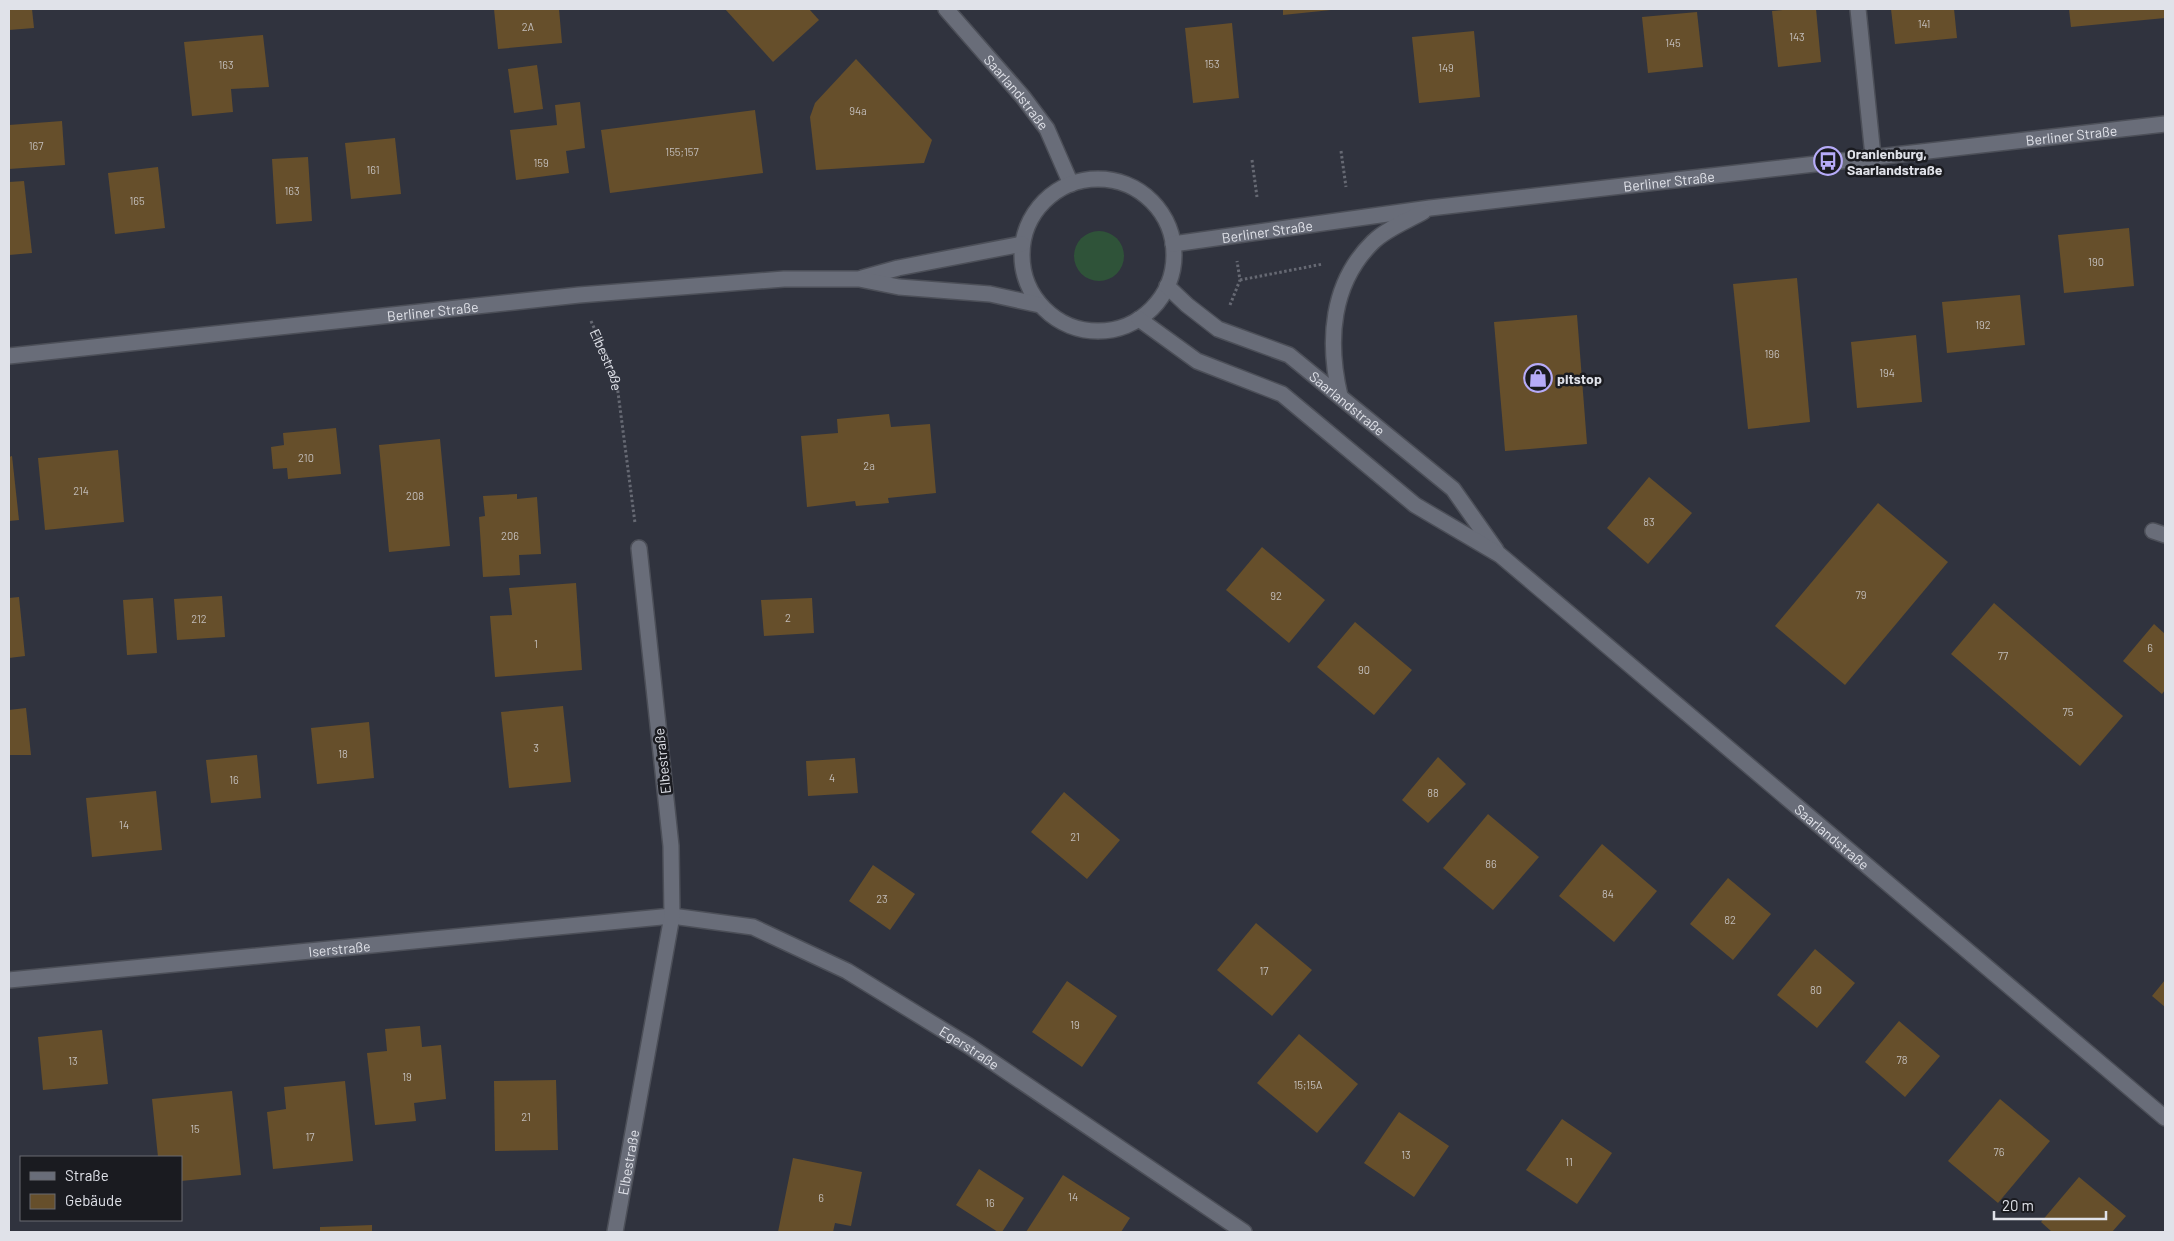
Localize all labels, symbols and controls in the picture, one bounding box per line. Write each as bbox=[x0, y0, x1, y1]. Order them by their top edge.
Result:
house number: 141 bbox=[1918, 17, 1930, 30]
house number: 2A bbox=[522, 20, 535, 33]
house number: 143 bbox=[1789, 30, 1805, 43]
house number: 145 bbox=[1665, 36, 1681, 49]
street label: Saarlandstraße bbox=[981, 51, 1053, 133]
house number: 153 bbox=[1204, 57, 1220, 70]
house number: 163 bbox=[218, 58, 234, 71]
house number: 149 bbox=[1438, 61, 1454, 74]
house number: 94a bbox=[849, 104, 867, 117]
street label: Berliner Straße bbox=[2025, 121, 2118, 148]
house number: 167 bbox=[29, 139, 43, 152]
house number: 155;157 bbox=[665, 145, 699, 158]
place label: Oranienburg, Saarlandstraße bbox=[1847, 145, 1943, 178]
bus stop icon: Oranienburg, Saarlandstraße bbox=[1813, 146, 1843, 176]
house number: 159 bbox=[533, 156, 549, 169]
house number: 161 bbox=[366, 163, 380, 176]
street label: Berliner Straße bbox=[1622, 167, 1716, 194]
house number: 163 bbox=[284, 184, 300, 197]
house number: 165 bbox=[129, 194, 145, 207]
street label: Berliner Straße bbox=[1220, 216, 1314, 246]
house number: 190 bbox=[2088, 255, 2104, 268]
street label: Berliner Straße bbox=[386, 297, 479, 324]
house number: 192 bbox=[1975, 318, 1991, 331]
street label: Elbestraße bbox=[587, 326, 626, 392]
house number: 196 bbox=[1764, 347, 1780, 360]
shop icon: pitstop bbox=[1523, 363, 1553, 393]
house number: 194 bbox=[1879, 366, 1895, 379]
street label: Saarlandstraße bbox=[1306, 367, 1389, 439]
place label: pitstop bbox=[1557, 370, 1602, 387]
house number: 210 bbox=[298, 451, 314, 464]
house number: 2a bbox=[863, 459, 875, 472]
house number: 214 bbox=[73, 484, 89, 497]
house number: 208 bbox=[406, 489, 424, 502]
house number: 83 bbox=[1643, 515, 1655, 528]
house number: 206 bbox=[501, 529, 519, 542]
house number: 79 bbox=[1856, 588, 1867, 601]
house number: 92 bbox=[1270, 589, 1282, 602]
house number: 2 bbox=[785, 611, 791, 624]
house number: 212 bbox=[191, 612, 207, 625]
house number: 1 bbox=[534, 637, 538, 650]
house number: 6 bbox=[2147, 641, 2153, 654]
house number: 77 bbox=[1998, 649, 2008, 662]
house number: 90 bbox=[1358, 663, 1370, 676]
house number: 75 bbox=[2063, 705, 2074, 718]
street label: Elbestraße bbox=[650, 727, 674, 795]
house number: 3 bbox=[533, 741, 539, 754]
house number: 18 bbox=[338, 747, 348, 760]
house number: 4 bbox=[829, 771, 835, 784]
house number: 16 bbox=[229, 773, 239, 786]
house number: 88 bbox=[1427, 786, 1439, 799]
street label: Saarlandstraße bbox=[1792, 800, 1873, 873]
house number: 14 bbox=[119, 818, 129, 831]
house number: 21 bbox=[1070, 830, 1080, 843]
house number: 86 bbox=[1485, 857, 1497, 870]
house number: 84 bbox=[1602, 887, 1614, 900]
house number: 23 bbox=[876, 892, 888, 905]
house number: 82 bbox=[1724, 913, 1736, 926]
street label: Iserstraße bbox=[308, 937, 371, 960]
house number: 17 bbox=[1259, 964, 1269, 977]
house number: 80 bbox=[1810, 983, 1822, 996]
house number: 19 bbox=[1070, 1018, 1080, 1031]
street label: Egerstraße bbox=[937, 1022, 1003, 1073]
house number: 78 bbox=[1897, 1053, 1908, 1066]
house number: 13 bbox=[68, 1054, 78, 1067]
house number: 19 bbox=[402, 1070, 412, 1083]
house number: 15;15A bbox=[1293, 1078, 1323, 1091]
house number: 21 bbox=[521, 1110, 531, 1123]
house number: 15 bbox=[190, 1122, 200, 1135]
street label: Elbestraße bbox=[613, 1128, 642, 1196]
house number: 17 bbox=[305, 1130, 315, 1143]
house number: 76 bbox=[1994, 1145, 2005, 1158]
house number: 13 bbox=[1401, 1148, 1411, 1161]
house number: 11 bbox=[1565, 1155, 1573, 1168]
legend bbox=[20, 1156, 182, 1221]
text: Straße bbox=[65, 1166, 109, 1184]
scale bar bbox=[1994, 1188, 2106, 1220]
house number: 14 bbox=[1068, 1190, 1078, 1203]
text: Gebäude bbox=[65, 1191, 122, 1209]
house number: 6 bbox=[818, 1191, 824, 1204]
house number: 16 bbox=[985, 1196, 995, 1209]
text: 20 m bbox=[2002, 1196, 2034, 1214]

